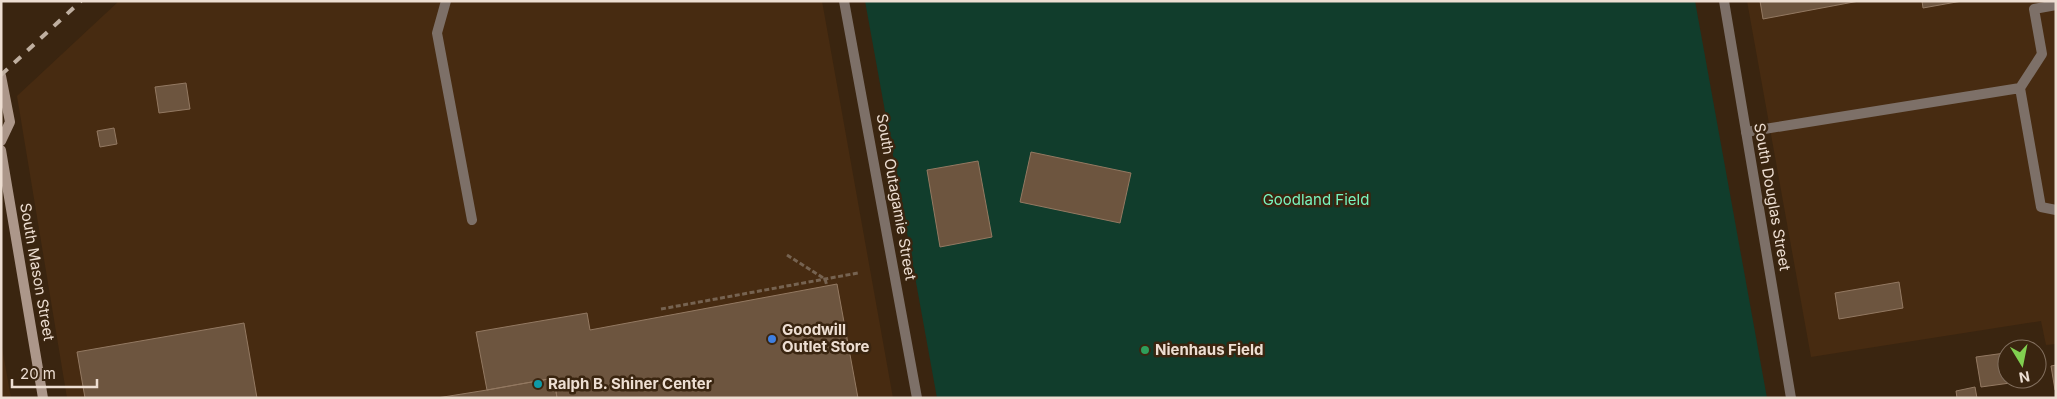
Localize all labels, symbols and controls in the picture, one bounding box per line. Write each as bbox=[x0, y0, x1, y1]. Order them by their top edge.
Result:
street label: South Outagamie Street bbox=[872, 112, 921, 282]
street label: South Douglas Street bbox=[1750, 121, 1795, 272]
park label: Goodland Field bbox=[1263, 190, 1369, 209]
street label: South Mason Street bbox=[16, 201, 59, 342]
place label: Goodwill Outlet Store bbox=[782, 320, 870, 356]
marker: Goodwill Outlet Store bbox=[766, 333, 778, 345]
north arrow bbox=[1997, 339, 2047, 389]
place label: Nienhaus Field bbox=[1155, 340, 1263, 359]
marker: Nienhaus Field bbox=[1139, 344, 1151, 356]
scale bar bbox=[12, 356, 98, 388]
text: 20 m bbox=[20, 364, 56, 383]
text: N bbox=[2018, 368, 2031, 387]
place label: Ralph B. Shiner Center bbox=[548, 374, 712, 393]
marker: Ralph B. Shiner Center bbox=[532, 378, 544, 390]

